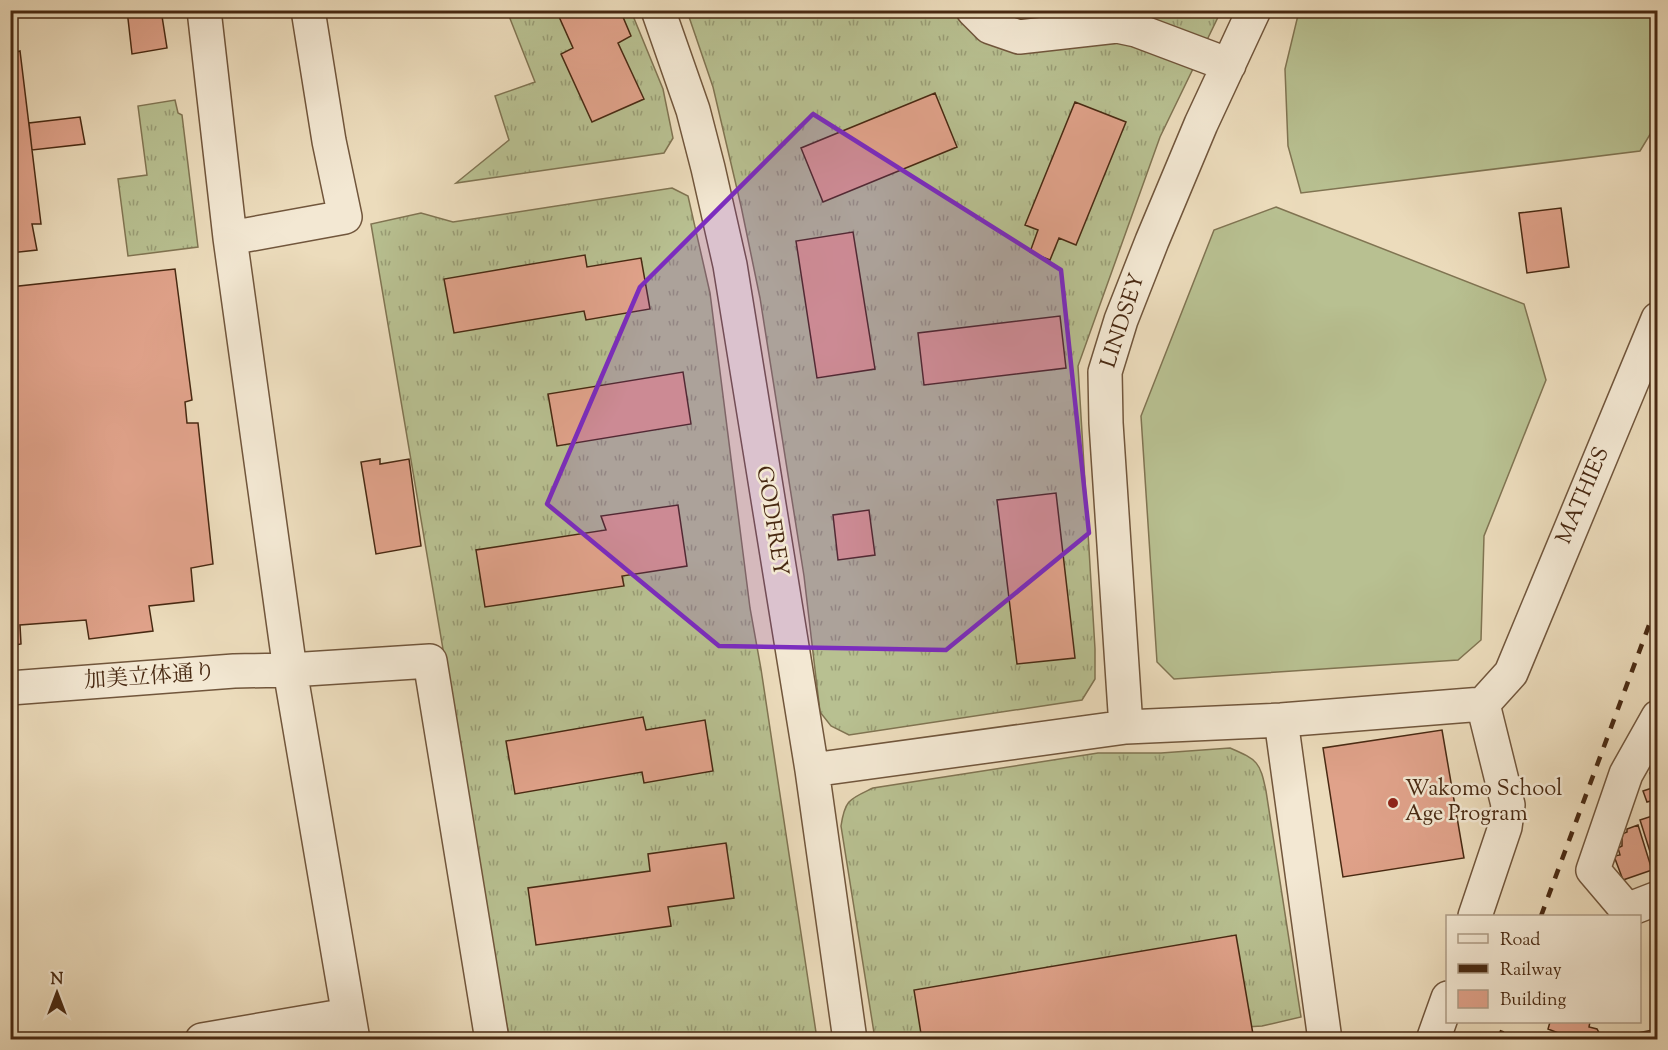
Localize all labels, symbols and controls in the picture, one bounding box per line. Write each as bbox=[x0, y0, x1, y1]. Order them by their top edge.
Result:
street label: LINDSEY bbox=[1094, 269, 1154, 372]
street label: MATHIES bbox=[1549, 443, 1619, 549]
street label: GODFREY bbox=[747, 464, 796, 579]
street label: 加美立体通り bbox=[83, 657, 217, 699]
place label: Wakomo School Age Program bbox=[1405, 774, 1562, 831]
marker: Wakomo School Age Program bbox=[1386, 796, 1400, 810]
legend bbox=[1446, 915, 1641, 1023]
text: Road bbox=[1500, 928, 1540, 954]
text: Railway bbox=[1500, 958, 1562, 984]
north arrow bbox=[27, 963, 87, 1023]
text: N bbox=[51, 969, 64, 992]
text: Building bbox=[1500, 988, 1566, 1014]

